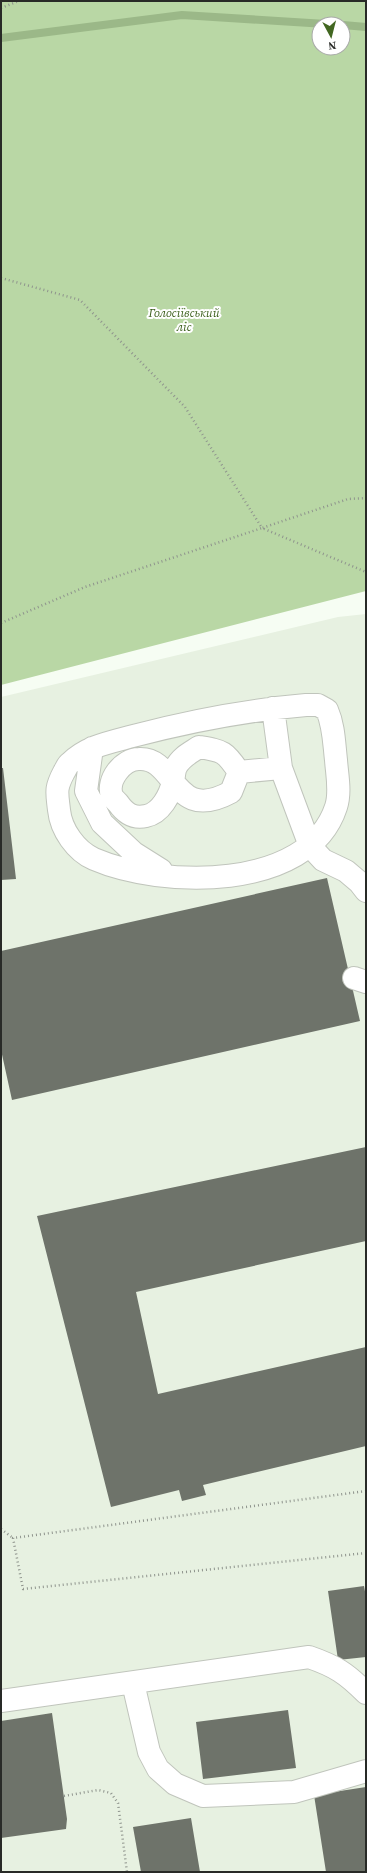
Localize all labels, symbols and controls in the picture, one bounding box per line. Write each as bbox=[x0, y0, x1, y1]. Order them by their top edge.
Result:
north arrow bbox=[311, 16, 351, 56]
text: N bbox=[327, 37, 337, 53]
park label: Голосіївський ліс bbox=[147, 305, 220, 335]

